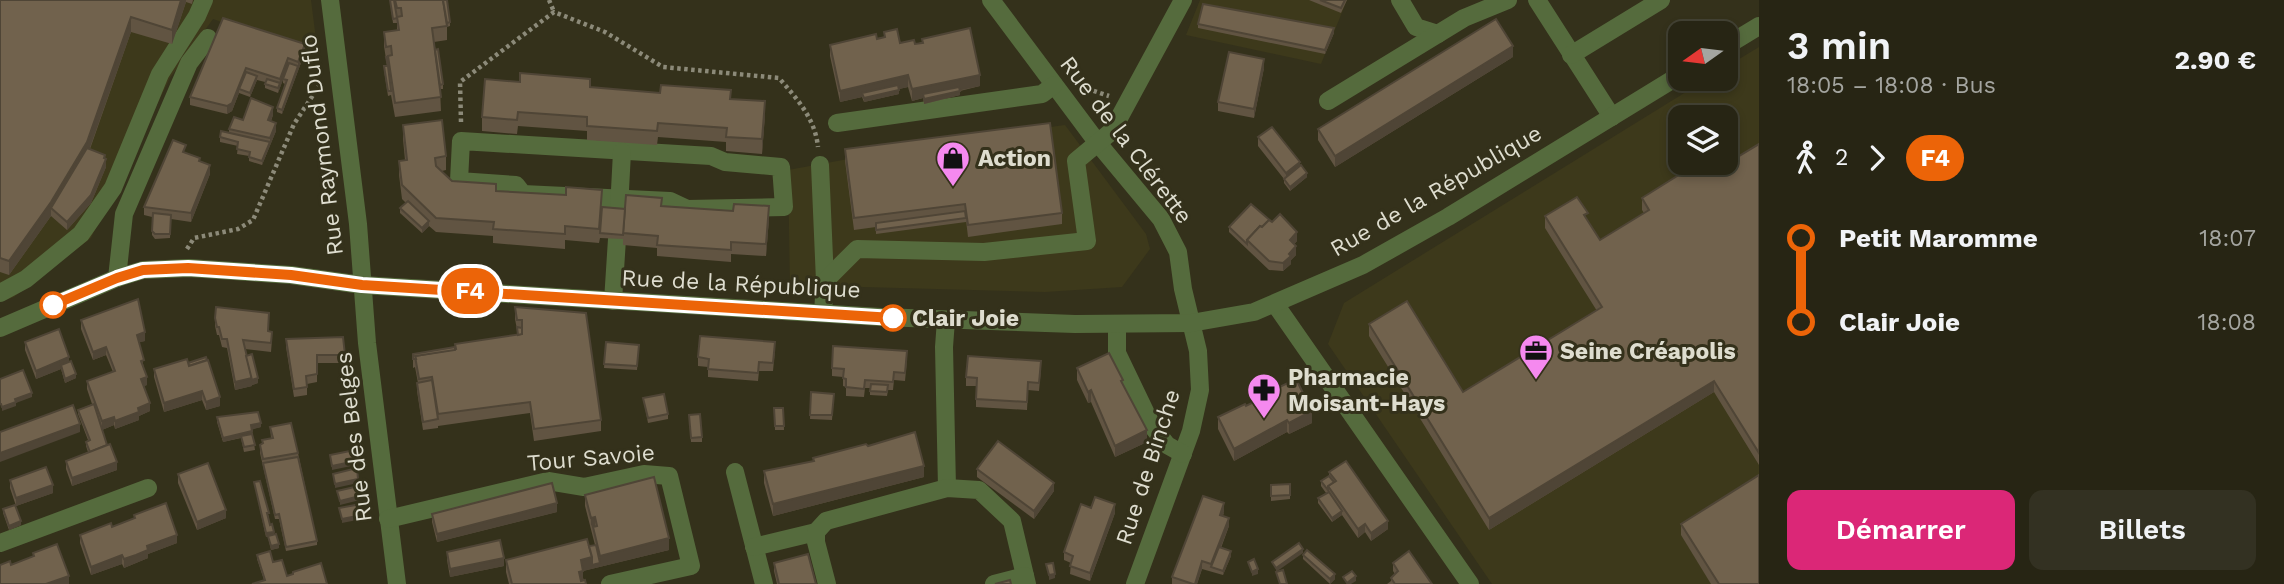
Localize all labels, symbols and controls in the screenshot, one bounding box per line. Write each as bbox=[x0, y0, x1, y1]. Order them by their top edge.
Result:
north arrow bbox=[1668, 21, 1738, 91]
map controls bbox=[1668, 21, 1738, 175]
text: 3 min bbox=[1787, 24, 1891, 68]
street label: Rue Raymond Duflo bbox=[295, 33, 349, 257]
text: 2.90 € bbox=[2175, 45, 2256, 75]
street label: Rue de la Clérette bbox=[1054, 51, 1198, 229]
text: 18:05 – 18:08 · Bus bbox=[1787, 72, 1996, 99]
button: layers bbox=[1668, 105, 1738, 175]
street label: Rue de la République bbox=[1326, 119, 1546, 263]
shop icon: Action bbox=[934, 139, 972, 188]
icon: walk bbox=[1787, 139, 1825, 177]
icon: forward bbox=[1858, 139, 1896, 177]
text: 2 bbox=[1835, 144, 1848, 171]
text: F4 bbox=[1920, 144, 1950, 172]
place label: Action bbox=[978, 145, 1051, 172]
text: Petit Maromme bbox=[1839, 223, 2038, 253]
text: 18:07 bbox=[2199, 225, 2256, 252]
street label: Rue de la République bbox=[621, 264, 861, 304]
line badge: F4 bbox=[438, 268, 502, 314]
text: F4 bbox=[455, 277, 485, 305]
unlabelled marker bbox=[40, 292, 66, 318]
marker: Clair Joie bbox=[880, 305, 906, 331]
place label: Clair Joie bbox=[912, 305, 1019, 332]
text: Clair Joie bbox=[1839, 307, 1960, 337]
text: 18:08 bbox=[2198, 309, 2256, 336]
office icon: Seine Créapolis bbox=[1517, 332, 1555, 381]
place label: Seine Créapolis bbox=[1560, 338, 1736, 365]
street label: Rue des Belges bbox=[330, 351, 378, 523]
place label: Pharmacie Moisant-Hays bbox=[1288, 364, 1445, 417]
pharmacy icon: Pharmacie Moisant-Hays bbox=[1245, 371, 1283, 420]
street label: Rue de Binche bbox=[1110, 386, 1186, 548]
street label: Tour Savoie bbox=[526, 439, 656, 477]
button: Démarrer bbox=[1787, 490, 2015, 570]
button: Billets bbox=[2029, 490, 2256, 570]

